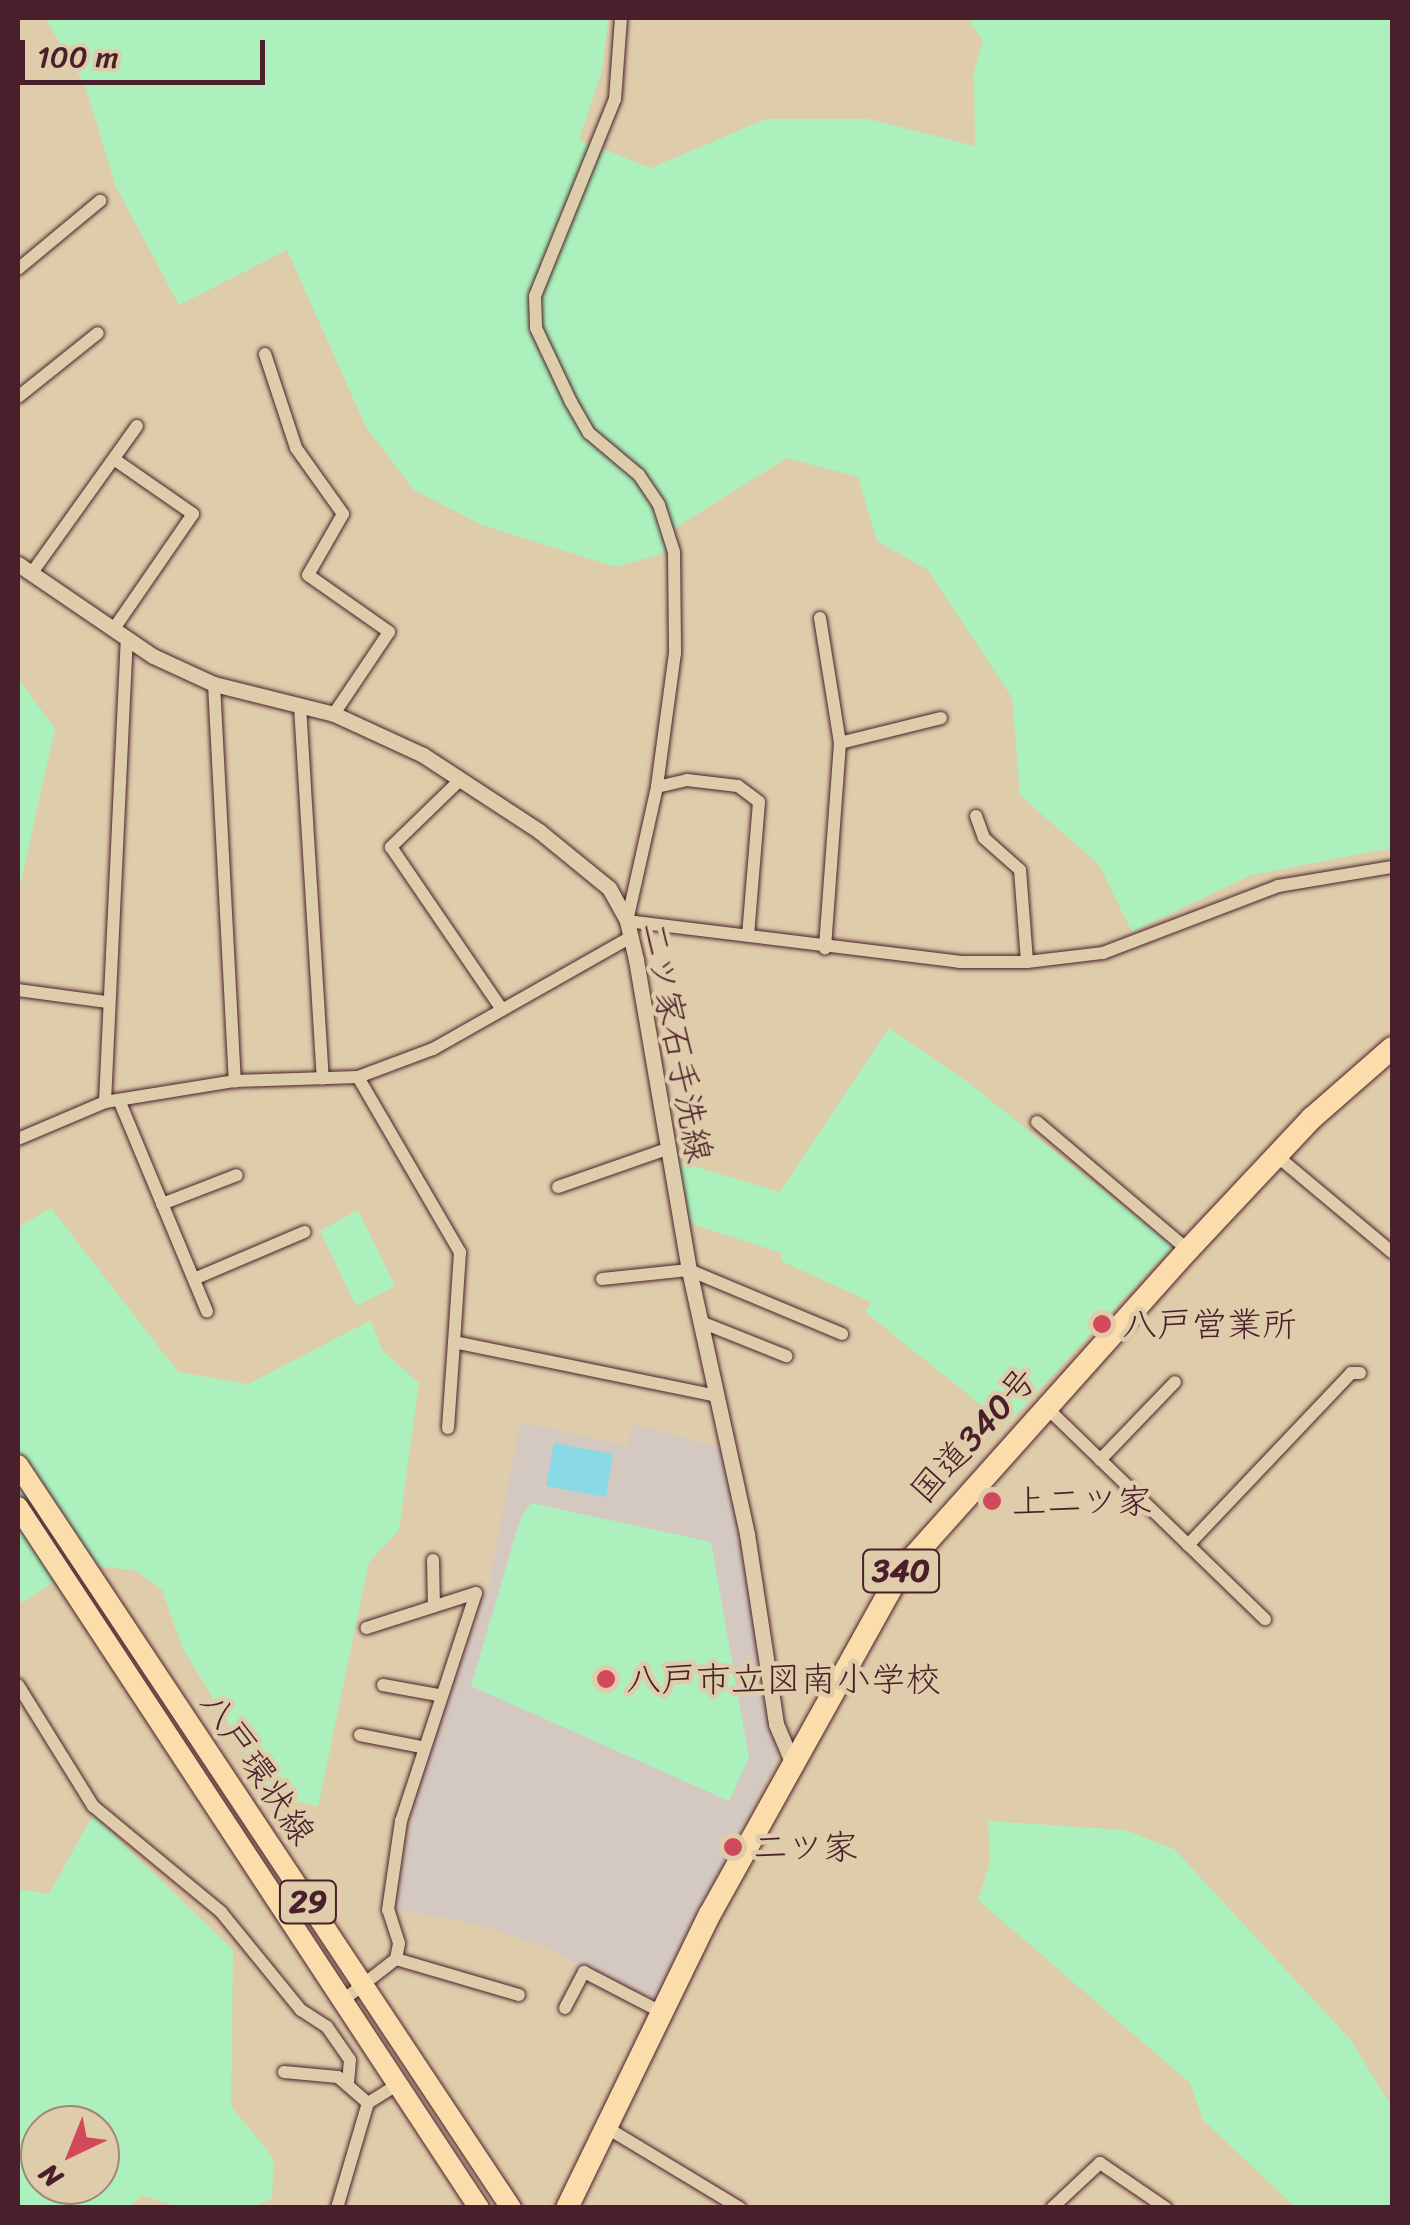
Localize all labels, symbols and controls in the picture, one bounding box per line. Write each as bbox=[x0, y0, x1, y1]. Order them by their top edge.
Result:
scale bar bbox=[25, 20, 270, 82]
text: 100 m bbox=[37, 30, 119, 84]
street label: 二ツ家石手洗線 bbox=[633, 918, 721, 1166]
place label: 八戸営業所 bbox=[1122, 1303, 1297, 1345]
marker: 八戸営業所 bbox=[1091, 1313, 1113, 1335]
street label: 国道340号 bbox=[901, 1358, 1045, 1512]
place label: 上二ツ家 bbox=[1012, 1480, 1152, 1522]
marker: 上二ツ家 bbox=[981, 1490, 1003, 1512]
road number: 340 bbox=[861, 1544, 941, 1598]
place label: 八戸市立図南小学校 bbox=[626, 1658, 941, 1700]
marker: 八戸市立図南小学校 bbox=[595, 1668, 617, 1690]
street label: 八戸環状線 bbox=[192, 1684, 324, 1852]
place label: 二ツ家 bbox=[753, 1826, 858, 1868]
marker: 二ツ家 bbox=[722, 1836, 744, 1858]
road number: 29 bbox=[278, 1875, 338, 1929]
north arrow bbox=[20, 2105, 120, 2205]
text: N bbox=[27, 2151, 74, 2200]

